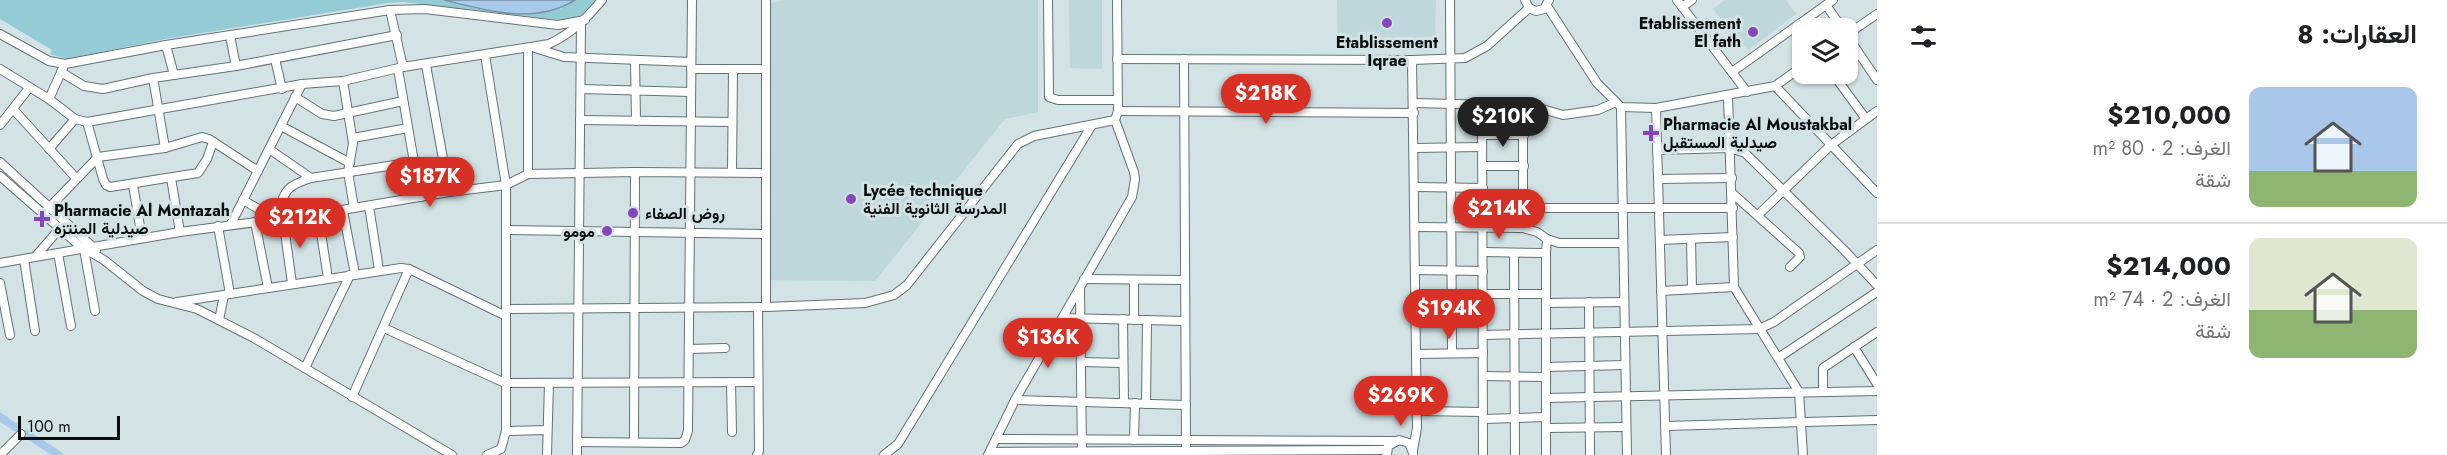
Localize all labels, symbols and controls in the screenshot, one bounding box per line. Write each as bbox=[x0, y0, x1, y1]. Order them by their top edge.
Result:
place label: Etablissement El fath bbox=[1639, 12, 1742, 53]
text: العقارات: 8 bbox=[2297, 15, 2417, 53]
marker: Etablissement Iqrae bbox=[1380, 16, 1394, 30]
map controls bbox=[1792, 18, 1858, 84]
button: layers bbox=[1792, 18, 1858, 84]
icon: filters bbox=[1907, 20, 1940, 53]
marker: Etablissement El fath bbox=[1746, 25, 1760, 39]
place label: Etablissement Iqrae bbox=[1336, 31, 1439, 72]
pin: $218K bbox=[1224, 74, 1308, 125]
text: $218K bbox=[1235, 79, 1297, 108]
text: $210,000 bbox=[2107, 96, 2231, 134]
pin: $210K bbox=[1461, 97, 1545, 148]
text: $210K bbox=[1472, 102, 1534, 131]
icon: home bbox=[2297, 111, 2369, 183]
place label: Pharmacie Al Moustakbal صيدلية المستقبل bbox=[1663, 113, 1852, 154]
marker: Pharmacie Al Moustakbal صيدلية المستقبل bbox=[1644, 126, 1658, 140]
text: الغرف: 2 · 80 m² bbox=[2093, 134, 2231, 163]
pin: $187K bbox=[388, 157, 472, 208]
text: $187K bbox=[400, 162, 460, 191]
text: شقة bbox=[2195, 166, 2231, 195]
place label: Lycée technique المدرسة الثانوية الفنية bbox=[863, 179, 1007, 220]
pin: $214K bbox=[1457, 189, 1541, 240]
marker: Lycée technique المدرسة الثانوية الفنية bbox=[844, 192, 858, 206]
text: $214K bbox=[1467, 194, 1531, 223]
pin: $212K bbox=[258, 198, 342, 249]
place label: Pharmacie Al Montazah صيدلية المنتزه bbox=[54, 199, 230, 240]
place label: روض الصفاء bbox=[645, 202, 725, 225]
text: $212K bbox=[269, 203, 331, 232]
marker: روض الصفاء bbox=[626, 206, 640, 220]
marker: Pharmacie Al Montazah صيدلية المنتزه bbox=[35, 212, 49, 226]
place label: مومو bbox=[563, 220, 595, 243]
marker: مومو bbox=[600, 224, 614, 238]
text: $214,000 bbox=[2106, 247, 2231, 285]
icon: home bbox=[2297, 262, 2369, 334]
text: الغرف: 2 · 74 m² bbox=[2093, 285, 2231, 314]
pin: $194K bbox=[1407, 289, 1491, 340]
text: $194K bbox=[1417, 294, 1481, 323]
text: شقة bbox=[2195, 317, 2231, 346]
pin: $136K bbox=[1006, 318, 1090, 369]
text: $136K bbox=[1017, 323, 1079, 352]
pin: $269K bbox=[1359, 376, 1443, 427]
text: $269K bbox=[1368, 381, 1434, 410]
scale bar bbox=[18, 413, 120, 440]
text: 100 m bbox=[27, 415, 71, 438]

